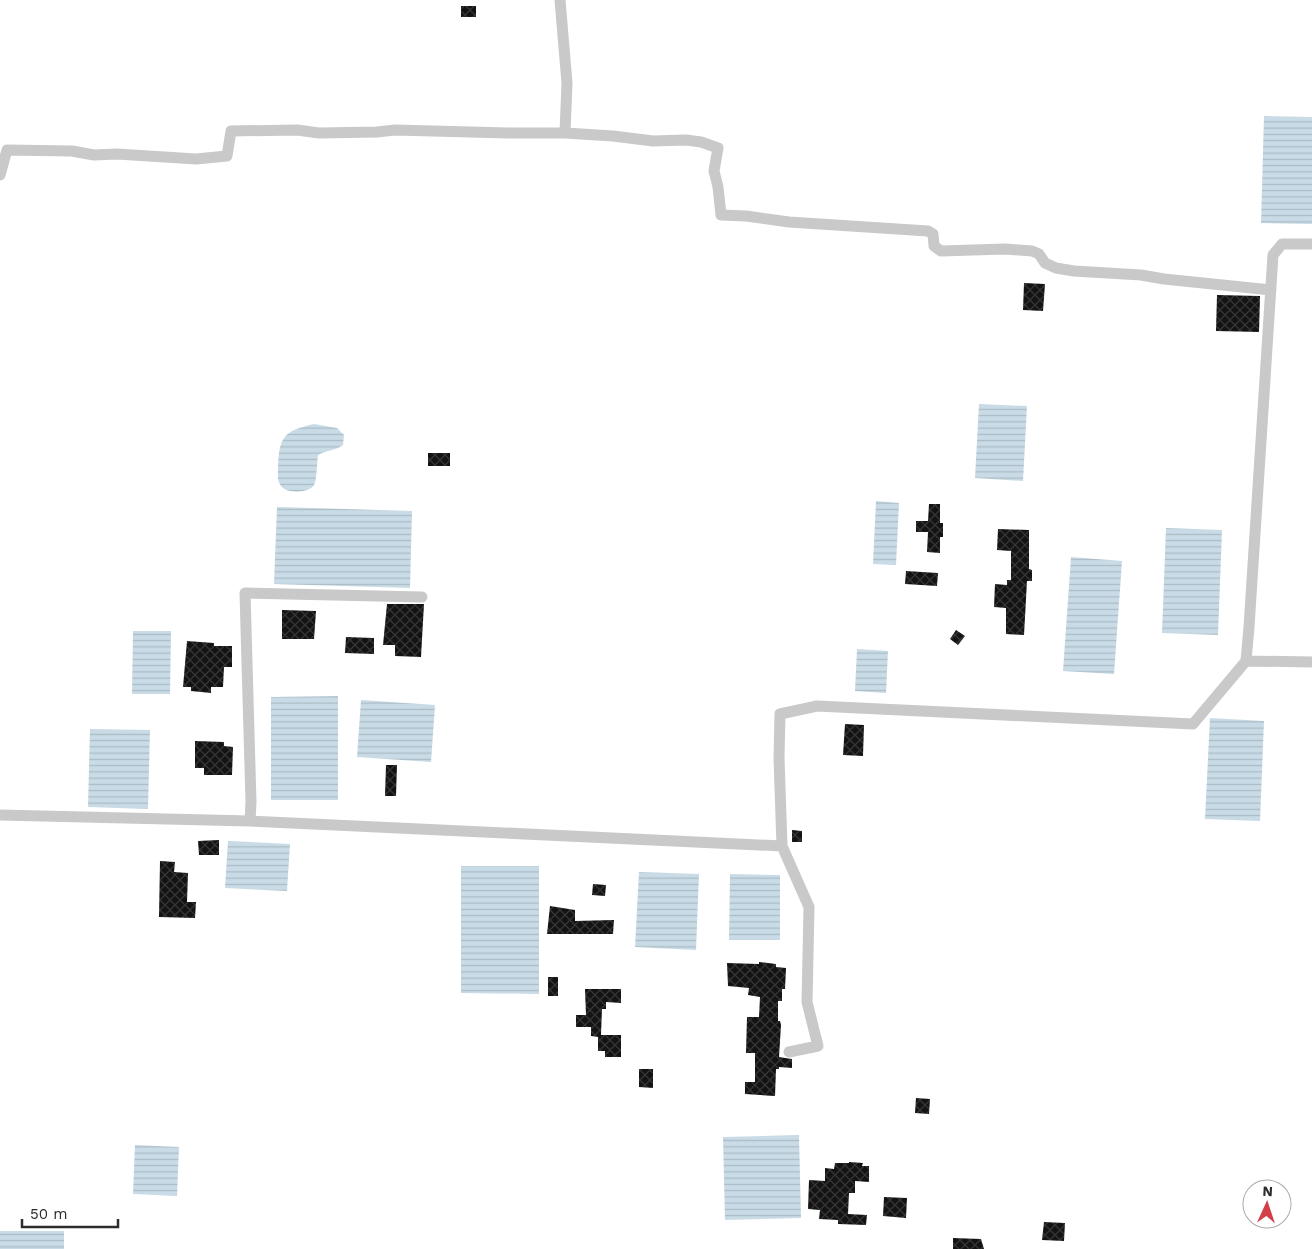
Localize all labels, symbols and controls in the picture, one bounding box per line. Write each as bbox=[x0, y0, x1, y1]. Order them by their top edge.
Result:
north arrow bbox=[1242, 1179, 1292, 1229]
text: N bbox=[1262, 1183, 1273, 1199]
scale bar bbox=[22, 1196, 119, 1228]
text: 50 m bbox=[30, 1205, 67, 1223]

